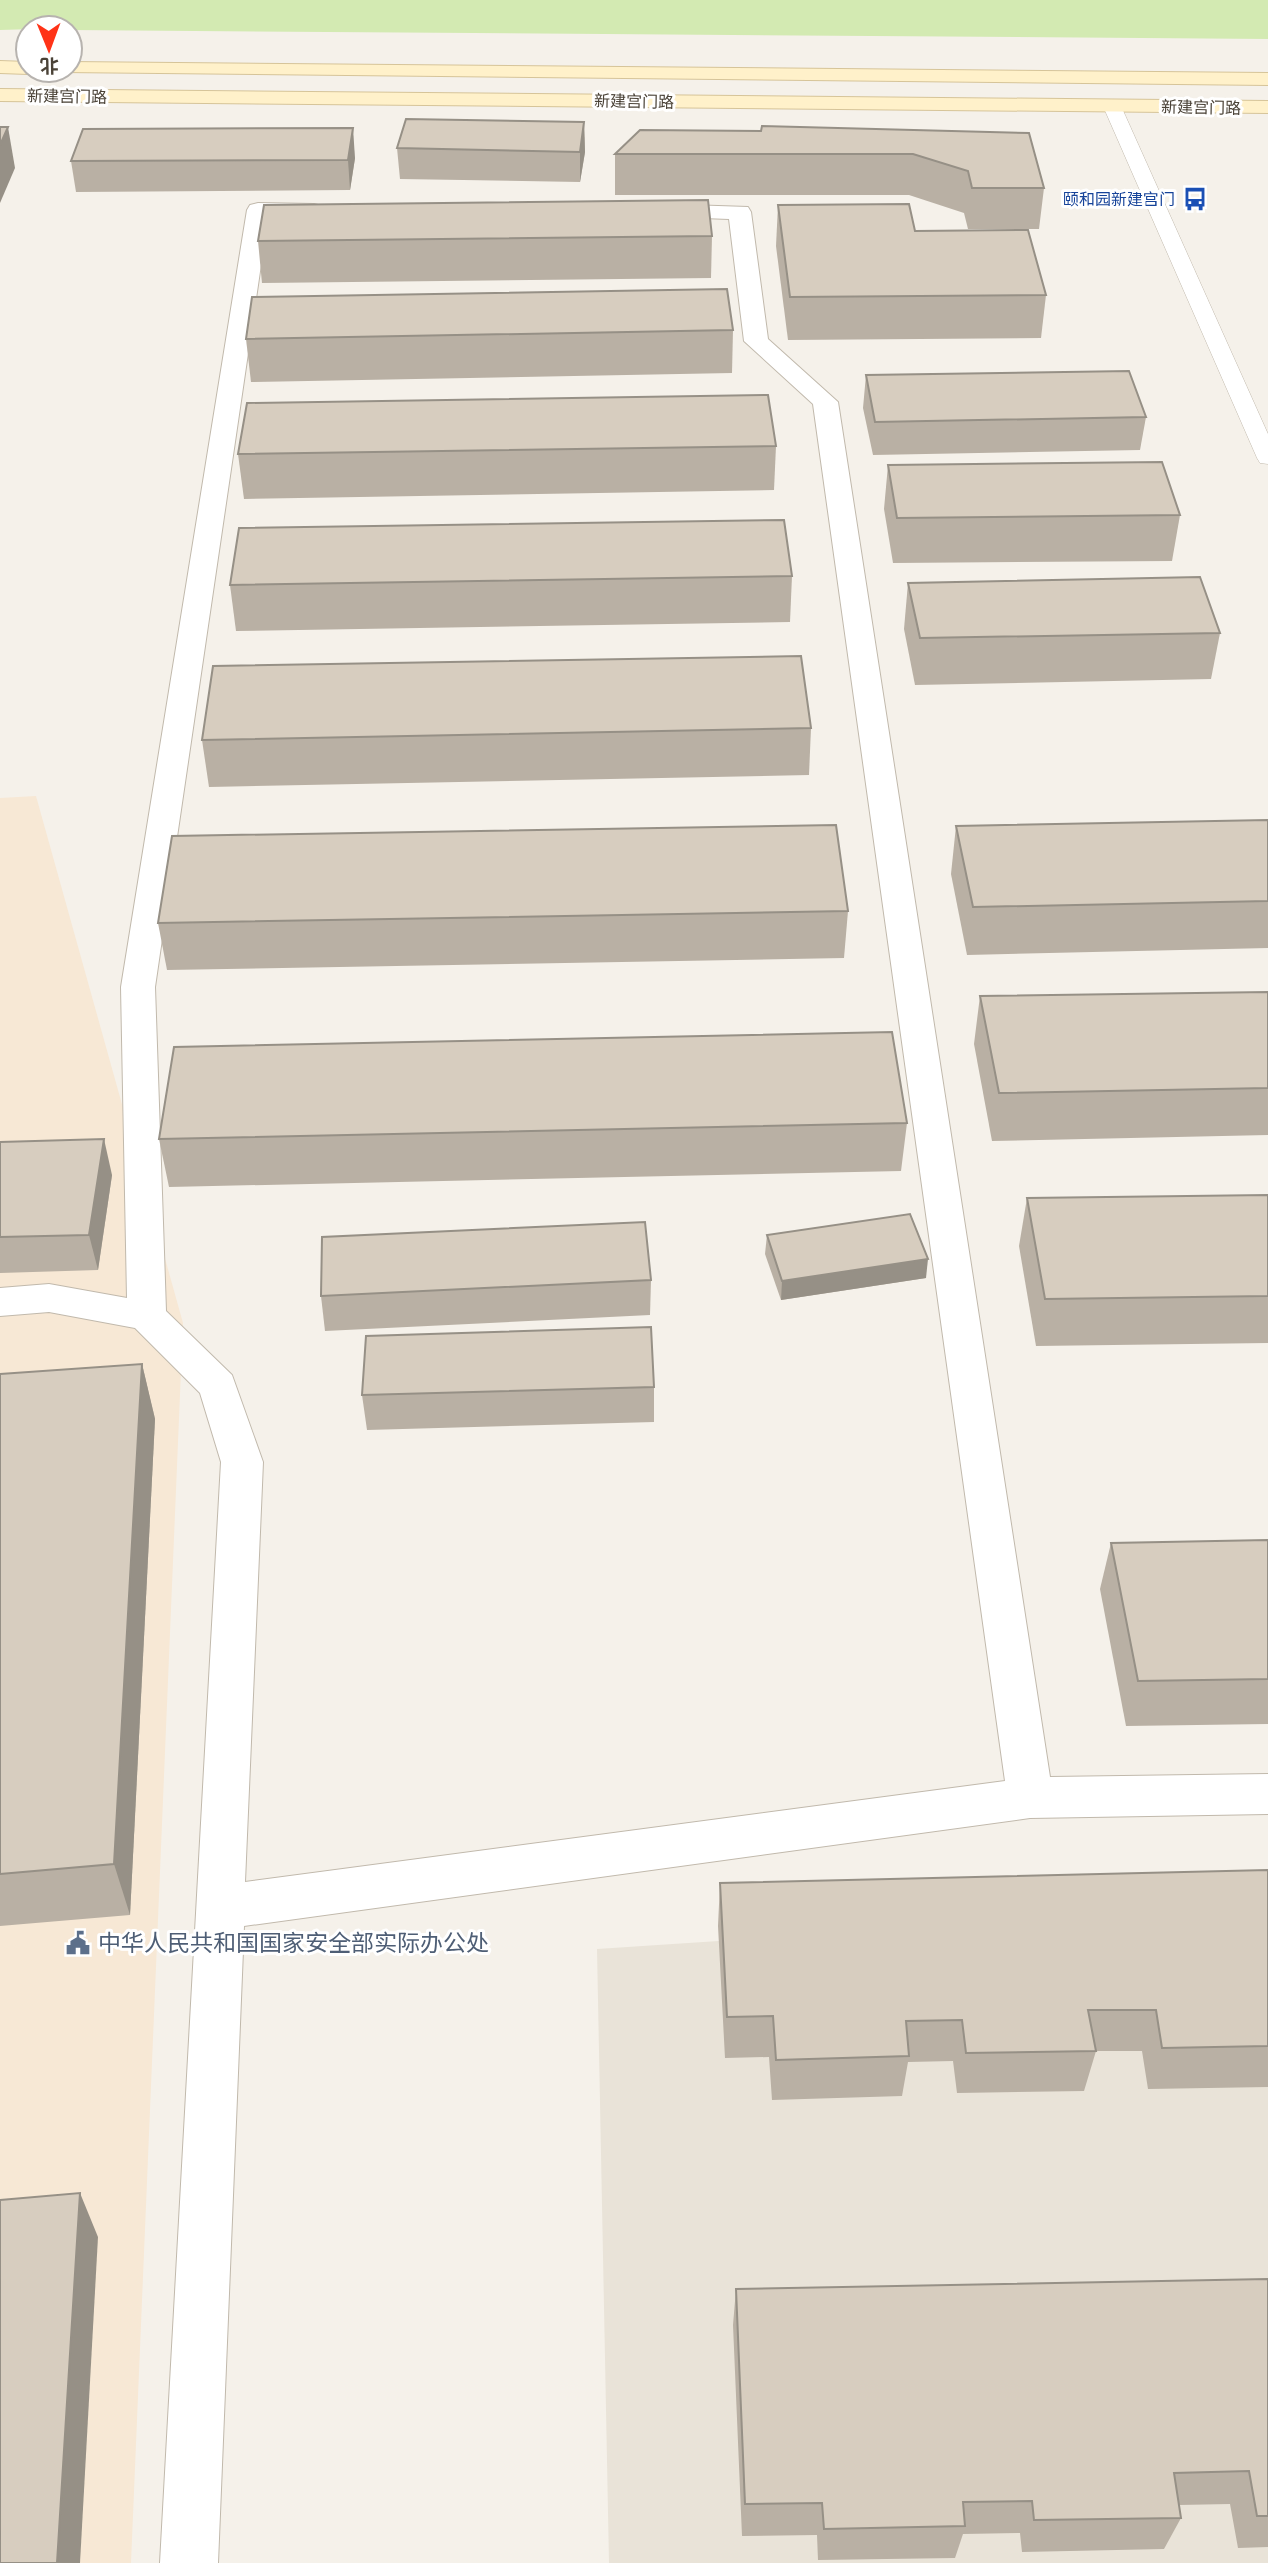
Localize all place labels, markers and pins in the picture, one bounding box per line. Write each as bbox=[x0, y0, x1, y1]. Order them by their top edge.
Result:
bus stop icon: 颐和园新建宫门 bbox=[1181, 185, 1209, 213]
place label: 颐和园新建宫门 bbox=[1063, 189, 1175, 208]
place label: 中华人民共和国国家安全部实际办公处 bbox=[98, 1928, 489, 1956]
public building icon: 中华人民共和国国家安全部实际办公处 bbox=[64, 1929, 92, 1957]

